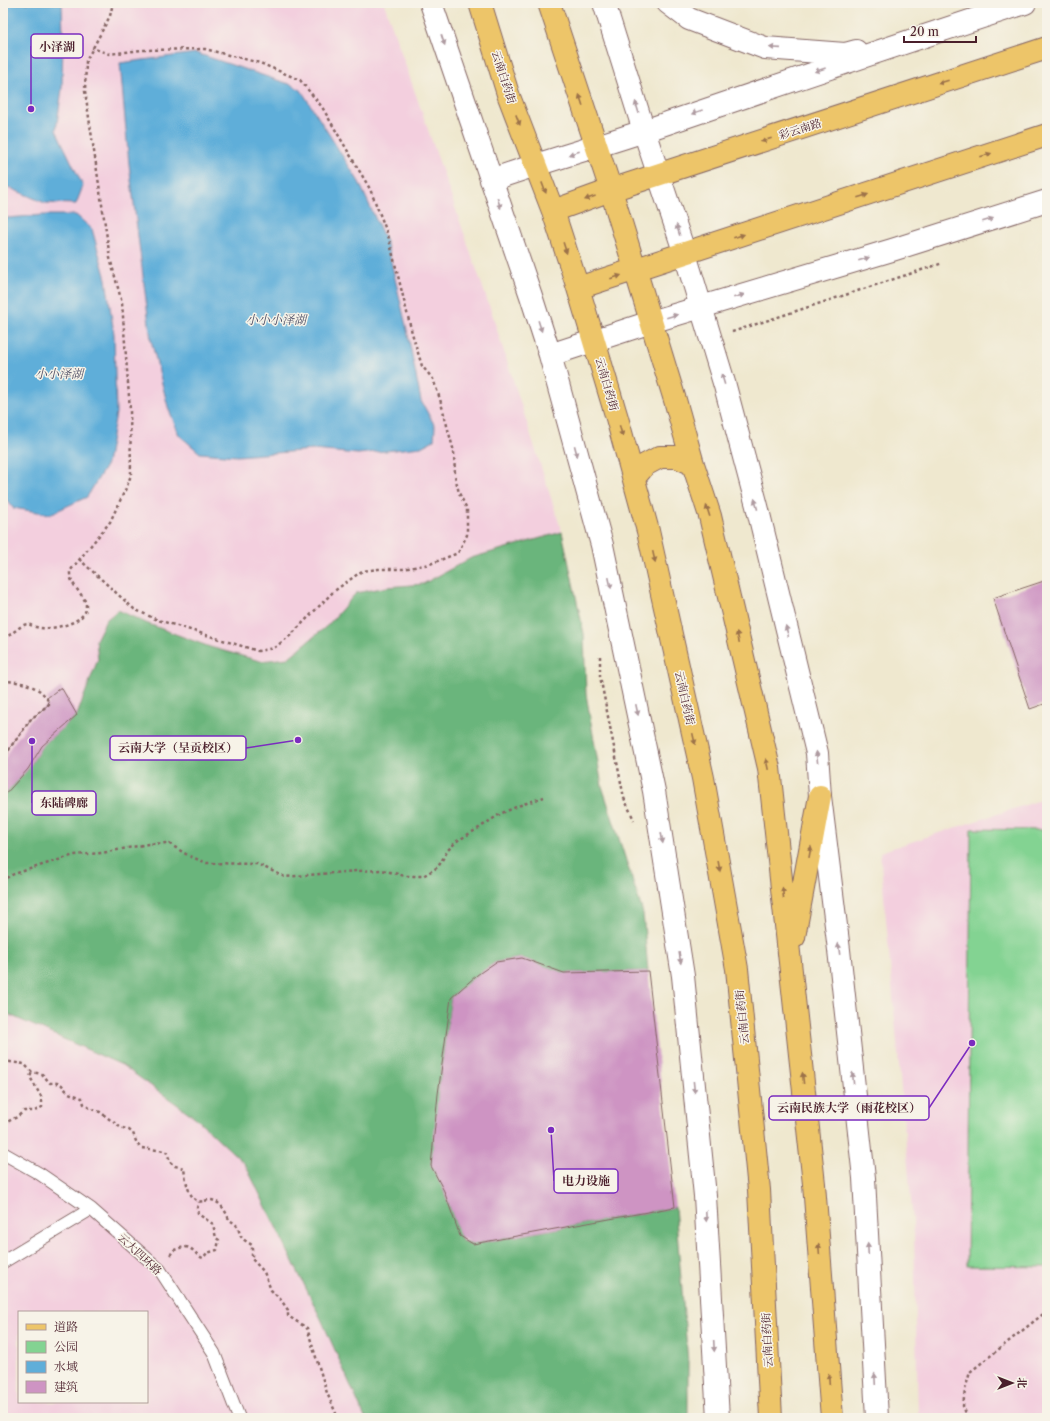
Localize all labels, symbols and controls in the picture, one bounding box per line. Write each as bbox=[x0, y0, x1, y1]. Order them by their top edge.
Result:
scale bar bbox=[904, 18, 976, 44]
text: 20 m bbox=[910, 24, 939, 39]
callout: 小泽湖 bbox=[31, 34, 83, 58]
one-way arrow bbox=[440, 34, 446, 46]
text: 小泽湖 bbox=[39, 39, 75, 54]
one-way arrow bbox=[769, 45, 781, 52]
street label: 云南白药街 bbox=[489, 49, 519, 105]
one-way arrow bbox=[814, 68, 826, 74]
one-way arrow bbox=[937, 79, 949, 85]
one-way arrow bbox=[577, 94, 583, 106]
one-way arrow bbox=[634, 101, 640, 113]
one-way arrow bbox=[691, 109, 703, 115]
one-way arrow bbox=[516, 114, 522, 126]
street label: 彩云南路 bbox=[777, 116, 823, 142]
one-way arrow bbox=[760, 137, 772, 143]
one-way arrow bbox=[567, 150, 579, 156]
one-way arrow bbox=[981, 152, 993, 158]
one-way arrow bbox=[542, 182, 548, 194]
one-way arrow bbox=[857, 193, 869, 199]
one-way arrow bbox=[583, 195, 595, 201]
one-way arrow bbox=[496, 197, 502, 209]
one-way arrow bbox=[982, 217, 994, 223]
one-way arrow bbox=[675, 224, 681, 236]
one-way arrow bbox=[734, 233, 746, 239]
one-way arrow bbox=[563, 242, 569, 254]
one-way arrow bbox=[858, 256, 870, 262]
one-way arrow bbox=[610, 274, 622, 280]
one-way arrow bbox=[734, 293, 746, 299]
water label: 小小小泽湖 bbox=[246, 312, 308, 327]
one-way arrow bbox=[666, 313, 678, 319]
one-way arrow bbox=[538, 320, 544, 332]
street label: 云南白药街 bbox=[593, 356, 621, 412]
water label: 小小泽湖 bbox=[35, 366, 85, 381]
one-way arrow bbox=[720, 372, 726, 384]
one-way arrow bbox=[618, 425, 624, 437]
one-way arrow bbox=[573, 445, 579, 457]
one-way arrow bbox=[753, 498, 759, 511]
one-way arrow bbox=[705, 504, 711, 516]
one-way arrow bbox=[651, 551, 657, 563]
one-way arrow bbox=[607, 577, 613, 589]
one-way arrow bbox=[784, 624, 790, 637]
one-way arrow bbox=[735, 631, 741, 643]
street label: 云南白药街 bbox=[672, 670, 698, 726]
one-way arrow bbox=[635, 704, 641, 717]
one-way arrow bbox=[692, 732, 698, 745]
callout: 云南大学（呈贡校区） bbox=[110, 736, 246, 760]
text: 云南大学（呈贡校区） bbox=[118, 740, 238, 755]
one-way arrow bbox=[814, 751, 820, 763]
one-way arrow bbox=[764, 758, 770, 770]
callout: 东陆碑廊 bbox=[32, 791, 96, 815]
text: 东陆碑廊 bbox=[40, 795, 88, 810]
one-way arrow bbox=[659, 832, 665, 844]
one-way arrow bbox=[807, 846, 813, 858]
one-way arrow bbox=[716, 860, 722, 872]
one-way arrow bbox=[779, 887, 786, 899]
one-way arrow bbox=[835, 943, 842, 955]
one-way arrow bbox=[677, 952, 683, 964]
street label: 云南白药街 bbox=[732, 989, 752, 1045]
one-way arrow bbox=[800, 1072, 806, 1084]
one-way arrow bbox=[850, 1072, 856, 1084]
one-way arrow bbox=[691, 1081, 697, 1093]
callout: 云南民族大学（雨花校区） bbox=[769, 1096, 929, 1120]
text: 云南民族大学（雨花校区） bbox=[777, 1100, 921, 1115]
callout: 电力设施 bbox=[554, 1169, 618, 1193]
text: 电力设施 bbox=[562, 1173, 610, 1188]
one-way arrow bbox=[703, 1210, 710, 1222]
street label: 云大四环路 bbox=[115, 1230, 165, 1278]
one-way arrow bbox=[816, 1243, 823, 1256]
one-way arrow bbox=[864, 1243, 871, 1255]
legend bbox=[18, 1311, 148, 1403]
street label: 云南白药街 bbox=[759, 1312, 775, 1368]
text: 道路 bbox=[54, 1319, 78, 1334]
text: 公园 bbox=[54, 1339, 78, 1354]
one-way arrow bbox=[711, 1340, 717, 1353]
text: 水域 bbox=[54, 1359, 78, 1374]
north arrow bbox=[992, 1363, 1032, 1403]
one-way arrow bbox=[825, 1373, 832, 1385]
one-way arrow bbox=[872, 1373, 879, 1385]
text: 北 bbox=[1015, 1378, 1029, 1389]
text: 建筑 bbox=[54, 1379, 78, 1394]

